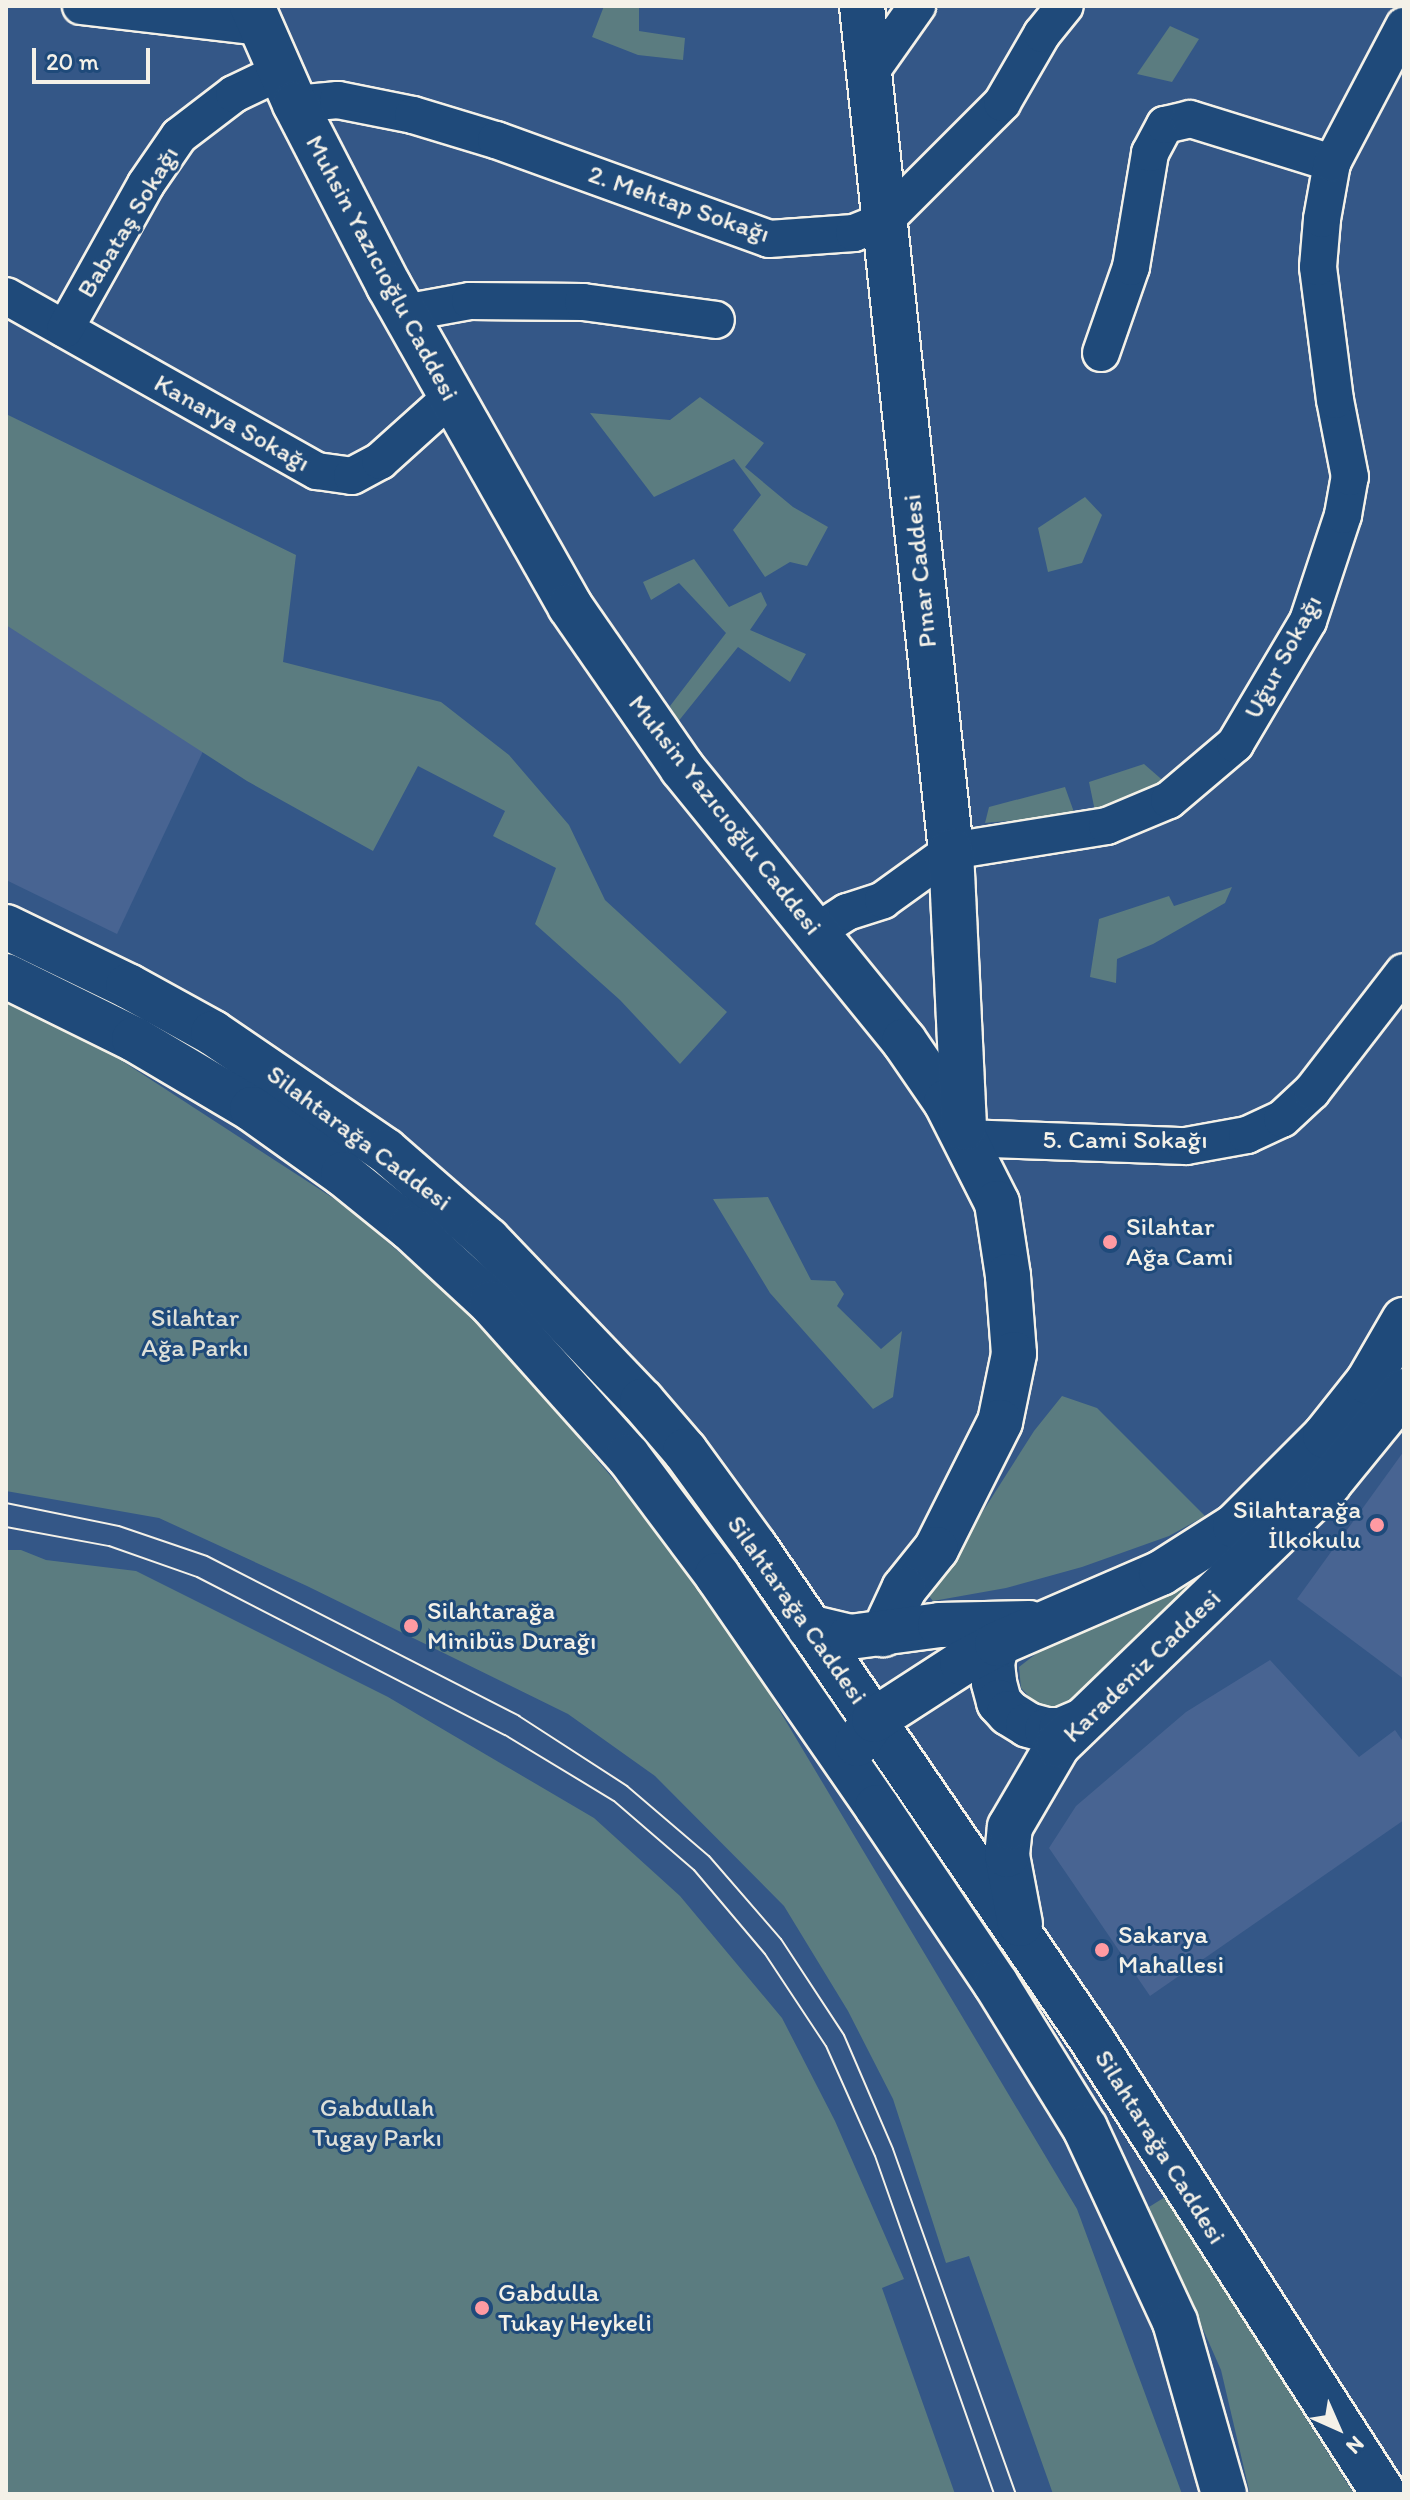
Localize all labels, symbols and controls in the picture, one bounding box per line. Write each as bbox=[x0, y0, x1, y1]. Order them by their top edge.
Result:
scale bar bbox=[36, 32, 154, 82]
text: 20 m bbox=[46, 47, 99, 76]
street label: Muhsin Yazıcıoğlu Caddesi bbox=[299, 130, 465, 406]
street label: Babataş Sokağı bbox=[70, 140, 186, 304]
street label: 2. Mehtap Sokağı bbox=[585, 158, 773, 250]
street label: Kanarya Sokağı bbox=[149, 367, 315, 479]
street label: Pınar Caddesi bbox=[896, 493, 944, 649]
street label: Uğur Sokağı bbox=[1238, 590, 1328, 724]
street label: Muhsin Yazıcıoğlu Caddesi bbox=[622, 689, 828, 941]
street label: Silahtarağa Caddesi bbox=[261, 1058, 457, 1218]
street label: 5. Cami Sokağı bbox=[1043, 1124, 1207, 1156]
place label: Silahtar Ağa Cami bbox=[1126, 1211, 1234, 1272]
marker: Silahtar Ağa Cami bbox=[1101, 1233, 1119, 1251]
park label: Silahtar Ağa Parkı bbox=[141, 1302, 249, 1364]
place label: Silahtarağa İlkokulu bbox=[1233, 1494, 1361, 1556]
street label: Silahtarağa Caddesi bbox=[720, 1510, 874, 1710]
marker: Silahtarağa İlkokulu bbox=[1368, 1516, 1386, 1534]
street label: Karadeniz Caddesi bbox=[1056, 1582, 1228, 1750]
place label: Silahtarağa Minibüs Durağı bbox=[427, 1595, 596, 1656]
marker: Silahtarağa Minibüs Durağı bbox=[402, 1617, 420, 1635]
place label: Sakarya Mahallesi bbox=[1118, 1919, 1224, 1980]
marker: Sakarya Mahallesi bbox=[1093, 1941, 1111, 1959]
street label: Silahtarağa Caddesi bbox=[1088, 2044, 1232, 2250]
park label: Gabdullah Tugay Parkı bbox=[312, 2092, 442, 2154]
place label: Gabdulla Tukay Heykeli bbox=[498, 2277, 652, 2338]
marker: Gabdulla Tukay Heykeli bbox=[473, 2299, 491, 2317]
north arrow bbox=[1298, 2388, 1378, 2468]
text: N bbox=[1341, 2431, 1370, 2460]

